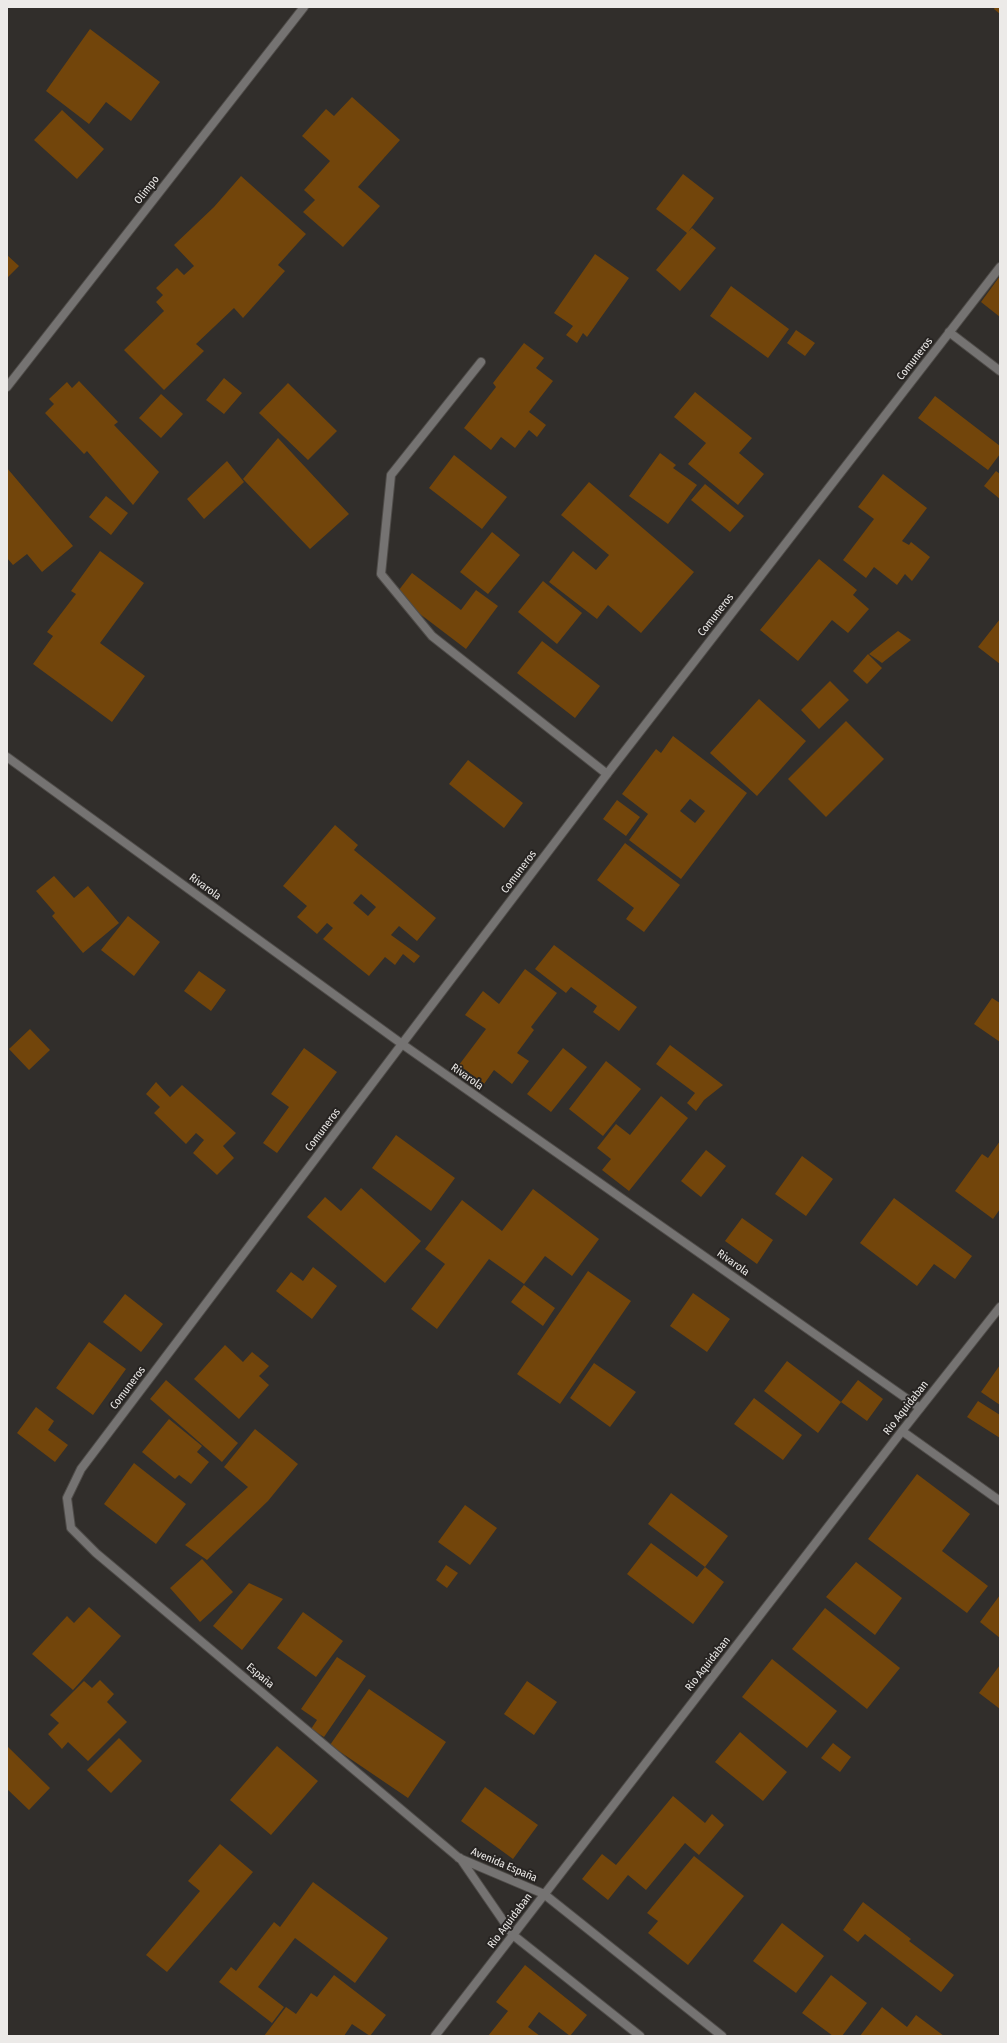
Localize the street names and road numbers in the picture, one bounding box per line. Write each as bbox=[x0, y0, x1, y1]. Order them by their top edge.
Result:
street label: Olimpo bbox=[132, 173, 162, 207]
street label: Comuneros bbox=[894, 335, 936, 383]
street label: Comuneros bbox=[695, 591, 737, 639]
street label: Comuneros bbox=[498, 848, 540, 896]
street label: Rivarola bbox=[186, 871, 224, 903]
street label: Rivarola bbox=[448, 1061, 486, 1093]
street label: Comuneros bbox=[302, 1106, 344, 1154]
street label: Rivarola bbox=[714, 1247, 752, 1279]
street label: Comuneros bbox=[107, 1364, 149, 1412]
street label: Rio Aquidaban bbox=[881, 1378, 931, 1438]
street label: Rio Aquidaban bbox=[683, 1634, 733, 1694]
street label: España bbox=[243, 1661, 277, 1691]
street label: Avenida España bbox=[469, 1845, 539, 1885]
street label: Rio Aquidaban bbox=[485, 1891, 535, 1951]

